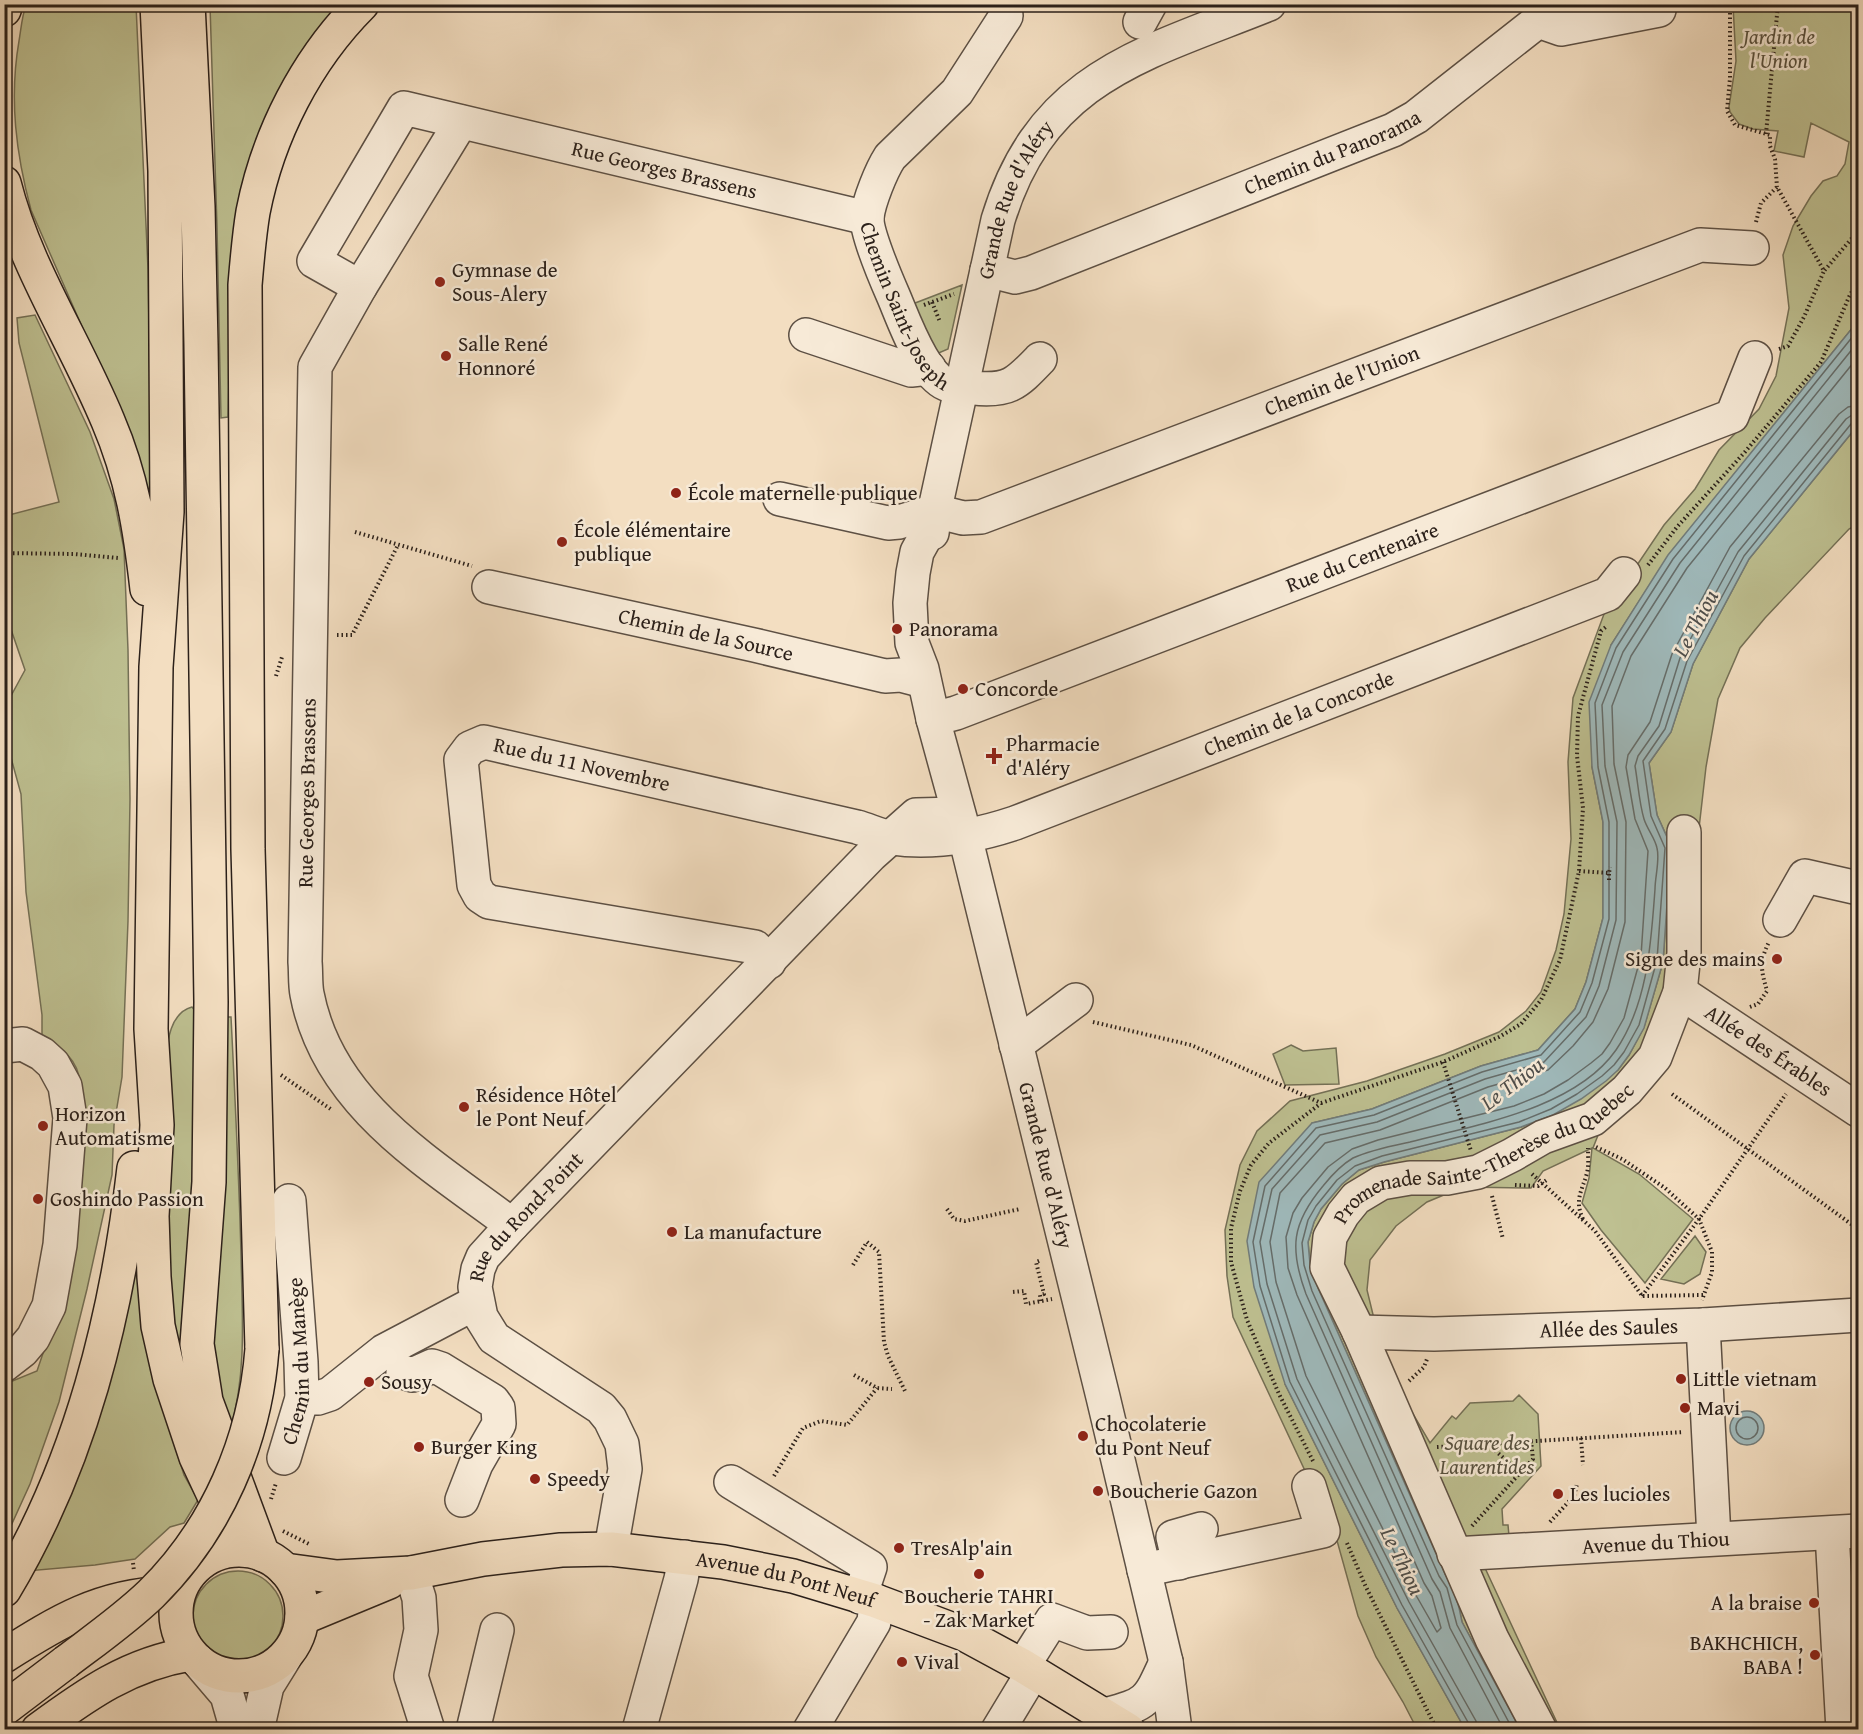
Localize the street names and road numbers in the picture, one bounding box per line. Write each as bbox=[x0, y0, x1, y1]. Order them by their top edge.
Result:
street label: Chemin du Panorama bbox=[1239, 101, 1426, 202]
street label: Grande Rue d'Aléry bbox=[970, 112, 1061, 282]
street label: Rue Georges Brassens bbox=[569, 132, 760, 206]
street label: Chemin Saint-Joseph bbox=[852, 219, 956, 398]
street label: Chemin de l'Union bbox=[1260, 337, 1424, 423]
street label: Rue du Centenaire bbox=[1281, 514, 1443, 600]
street label: Chemin de la Source bbox=[615, 600, 797, 669]
street label: Chemin de la Concorde bbox=[1199, 662, 1399, 764]
street label: Rue Georges Brassens bbox=[289, 698, 324, 888]
street label: Rue du 11 Novembre bbox=[491, 729, 673, 799]
street label: Allée des Érables bbox=[1699, 997, 1838, 1104]
street label: Promenade Sainte-Therèse du Quebec bbox=[1325, 1076, 1641, 1229]
street label: Grande Rue d'Aléry bbox=[1011, 1079, 1082, 1252]
street label: Rue du Rond-Point bbox=[460, 1144, 591, 1284]
street label: Chemin du Manège bbox=[273, 1276, 317, 1448]
street label: Allée des Saules bbox=[1539, 1310, 1679, 1345]
street label: Avenue du Thiou bbox=[1581, 1522, 1731, 1562]
street label: Avenue du Pont Neuf bbox=[694, 1543, 882, 1616]

